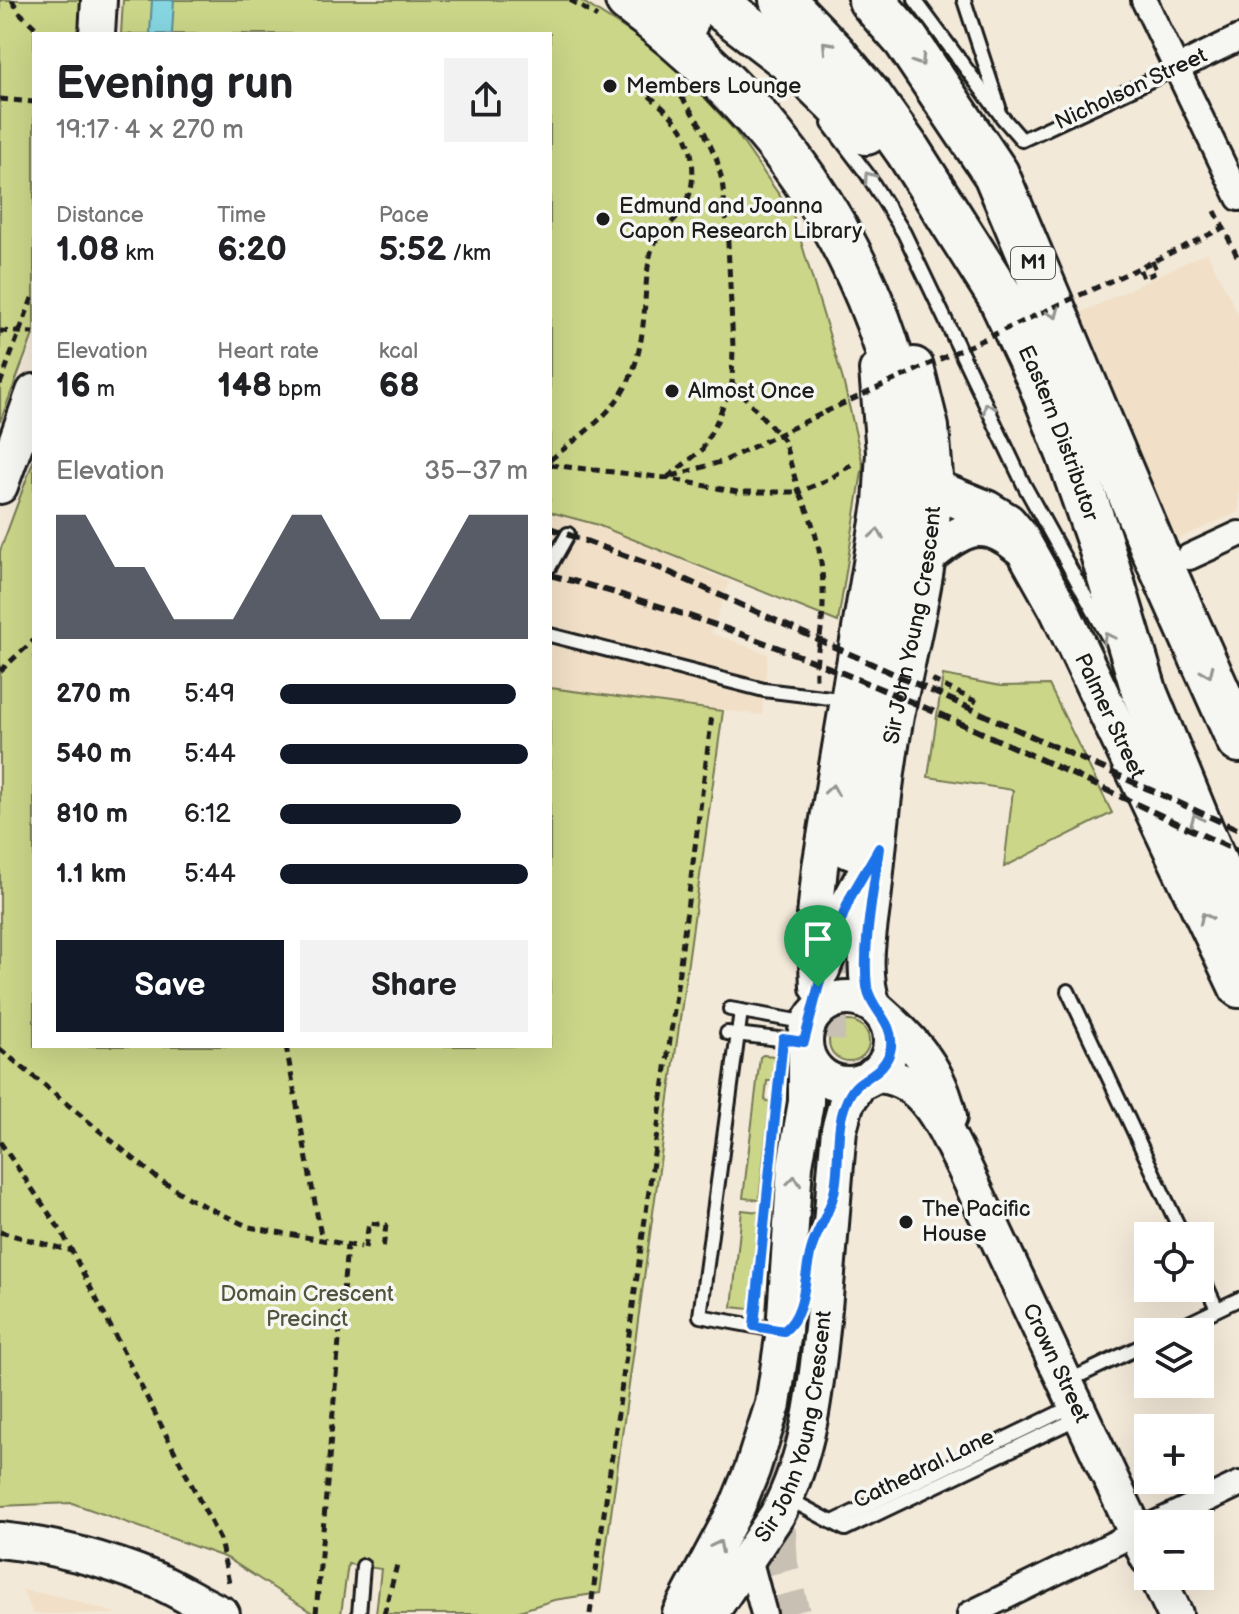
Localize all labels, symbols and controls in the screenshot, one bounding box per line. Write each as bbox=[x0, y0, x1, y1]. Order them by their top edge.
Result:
one-way arrow bbox=[821, 41, 836, 55]
street label: Nicholson Street bbox=[1051, 42, 1212, 136]
one-way arrow bbox=[910, 52, 925, 66]
text: Evening run bbox=[56, 58, 293, 111]
button: share bbox=[444, 58, 528, 142]
place label: Members Lounge bbox=[626, 73, 801, 100]
marker: Members Lounge bbox=[601, 77, 619, 95]
text: 19:17 · 4 × 270 m bbox=[56, 115, 244, 146]
one-way arrow bbox=[864, 172, 879, 186]
place label: Edmund and Joanna Capon Research Library bbox=[619, 193, 862, 245]
text: Distance bbox=[56, 202, 144, 229]
text: Time bbox=[217, 202, 266, 229]
text: Pace bbox=[379, 202, 429, 229]
marker: Edmund and Joanna Capon Research Library bbox=[594, 210, 612, 228]
text: 1.08 bbox=[56, 229, 119, 270]
text: 6:20 bbox=[217, 229, 287, 270]
text: 5:52 bbox=[379, 229, 446, 270]
text: km bbox=[119, 240, 154, 267]
text: /km bbox=[446, 240, 491, 267]
road number: M1 bbox=[1011, 247, 1055, 279]
one-way arrow bbox=[1045, 305, 1061, 320]
text: Elevation bbox=[56, 338, 148, 365]
text: Heart rate bbox=[217, 338, 319, 365]
text: kcal bbox=[379, 338, 418, 365]
street label: Eastern Distributor bbox=[1012, 341, 1105, 525]
text: 16 bbox=[56, 365, 91, 406]
text: 148 bbox=[217, 365, 272, 406]
text: 68 bbox=[379, 365, 420, 406]
text: m bbox=[91, 376, 115, 403]
text: bpm bbox=[272, 376, 321, 403]
place label: Almost Once bbox=[688, 378, 815, 405]
marker: Almost Once bbox=[663, 382, 681, 400]
one-way arrow bbox=[982, 402, 998, 417]
text: Elevation bbox=[56, 456, 164, 487]
text: 35–37 m bbox=[424, 456, 528, 487]
street label: Sir John Young Crescent bbox=[878, 505, 947, 746]
one-way arrow bbox=[868, 527, 885, 541]
one-way arrow bbox=[1103, 632, 1118, 647]
street label: Palmer Street bbox=[1069, 649, 1151, 783]
one-way arrow bbox=[1199, 664, 1215, 678]
text: 270 m bbox=[56, 679, 131, 710]
text: 5:49 bbox=[184, 679, 235, 710]
text: 540 m bbox=[56, 739, 132, 770]
text: 5:44 bbox=[184, 739, 236, 770]
one-way arrow bbox=[823, 783, 840, 797]
text: 810 m bbox=[56, 799, 128, 830]
text: 6:12 bbox=[184, 799, 231, 830]
one-way arrow bbox=[1190, 813, 1206, 827]
text: 1.1 km bbox=[56, 859, 126, 890]
text: 5:44 bbox=[184, 859, 236, 890]
pin bbox=[784, 905, 852, 987]
one-way arrow bbox=[1199, 911, 1215, 926]
icon: arrive bbox=[796, 917, 840, 961]
button: Save bbox=[56, 940, 284, 1032]
button: Share bbox=[300, 940, 528, 1032]
one-way arrow bbox=[785, 1174, 802, 1187]
place label: The Pacific House bbox=[922, 1196, 1030, 1248]
marker: The Pacific House bbox=[897, 1213, 915, 1231]
map controls bbox=[1134, 1222, 1214, 1590]
button: locate bbox=[1134, 1222, 1214, 1302]
park label: Domain Crescent Precinct bbox=[220, 1281, 394, 1333]
street label: Crown Street bbox=[1017, 1299, 1096, 1427]
street label: Sir John Young Crescent bbox=[749, 1309, 837, 1548]
button: layers bbox=[1134, 1318, 1214, 1398]
button: + bbox=[1134, 1414, 1214, 1494]
street label: Cathedral Lane bbox=[849, 1423, 999, 1515]
button: − bbox=[1134, 1510, 1214, 1590]
one-way arrow bbox=[708, 1539, 724, 1554]

